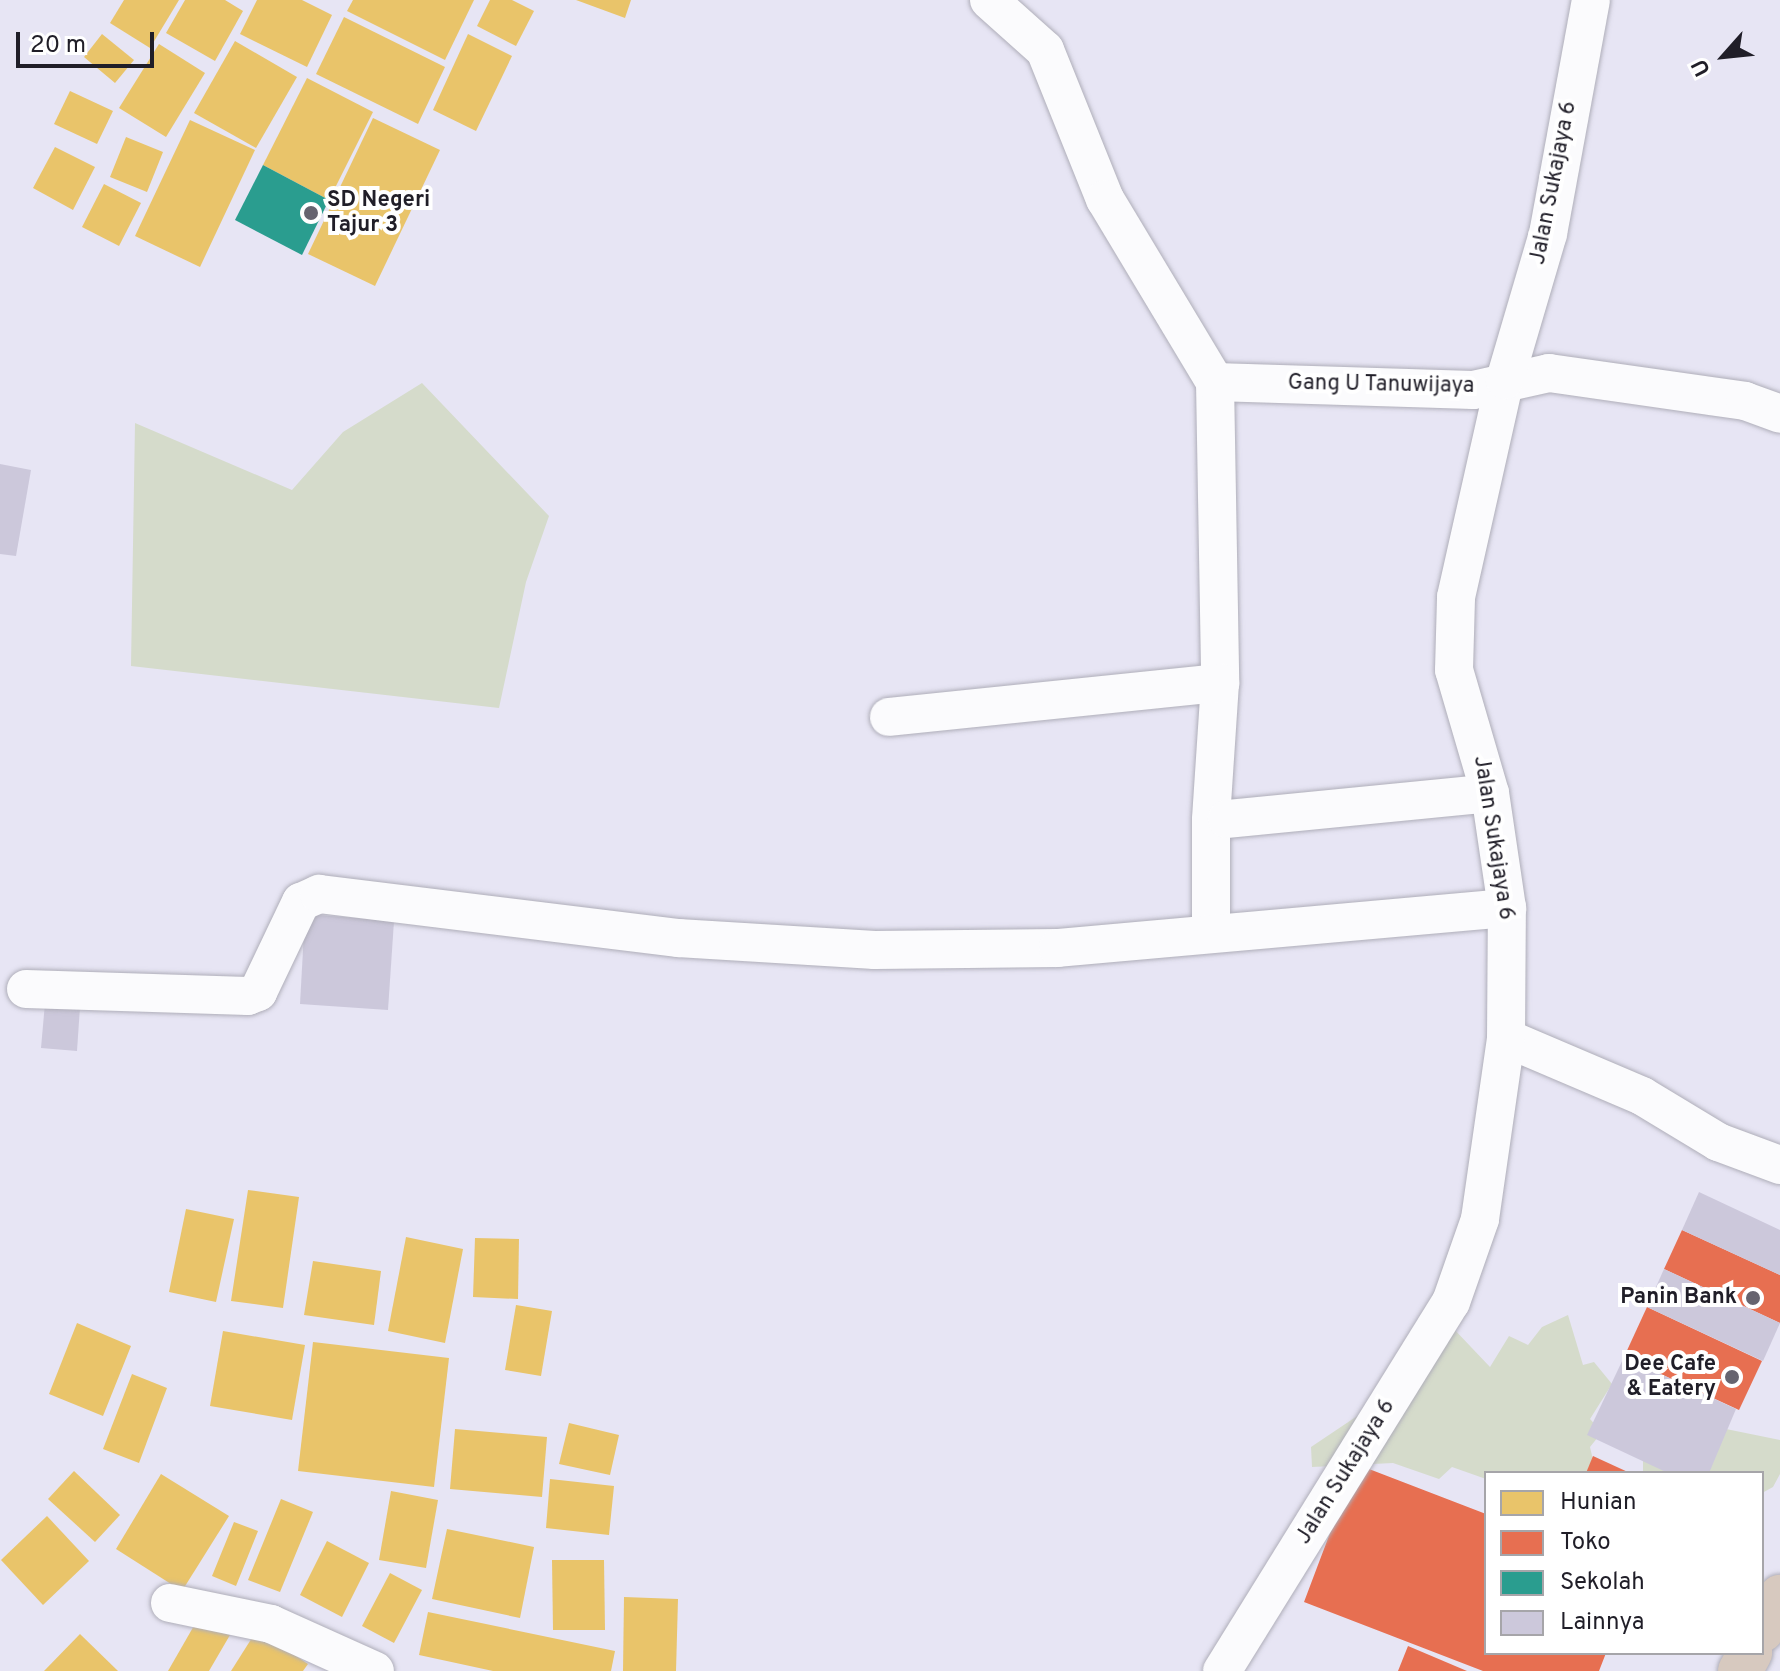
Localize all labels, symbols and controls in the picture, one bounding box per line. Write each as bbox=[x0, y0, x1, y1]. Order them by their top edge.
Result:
scale bar bbox=[20, 16, 158, 66]
north arrow bbox=[1684, 16, 1764, 96]
text: 20 m bbox=[30, 31, 86, 61]
text: U bbox=[1687, 54, 1718, 80]
street label: Jalan Sukajaya 6 bbox=[1525, 99, 1583, 267]
place label: SD Negeri Tajur 3 bbox=[327, 187, 430, 238]
marker: SD Negeri Tajur 3 bbox=[302, 204, 320, 222]
street label: Gang U Tanuwijaya bbox=[1287, 370, 1475, 400]
street label: Jalan Sukajaya 6 bbox=[1467, 754, 1519, 922]
place label: Panin Bank bbox=[1620, 1285, 1737, 1311]
marker: Panin Bank bbox=[1744, 1289, 1762, 1307]
place label: Dee Cafe & Eatery bbox=[1624, 1351, 1716, 1402]
marker: Dee Cafe & Eatery bbox=[1723, 1368, 1741, 1386]
street label: Jalan Sukajaya 6 bbox=[1291, 1395, 1401, 1549]
legend bbox=[1484, 1471, 1764, 1655]
text: Hunian bbox=[1560, 1488, 1637, 1518]
text: Toko bbox=[1560, 1528, 1611, 1558]
text: Sekolah bbox=[1560, 1568, 1645, 1598]
text: Lainnya bbox=[1560, 1608, 1644, 1638]

